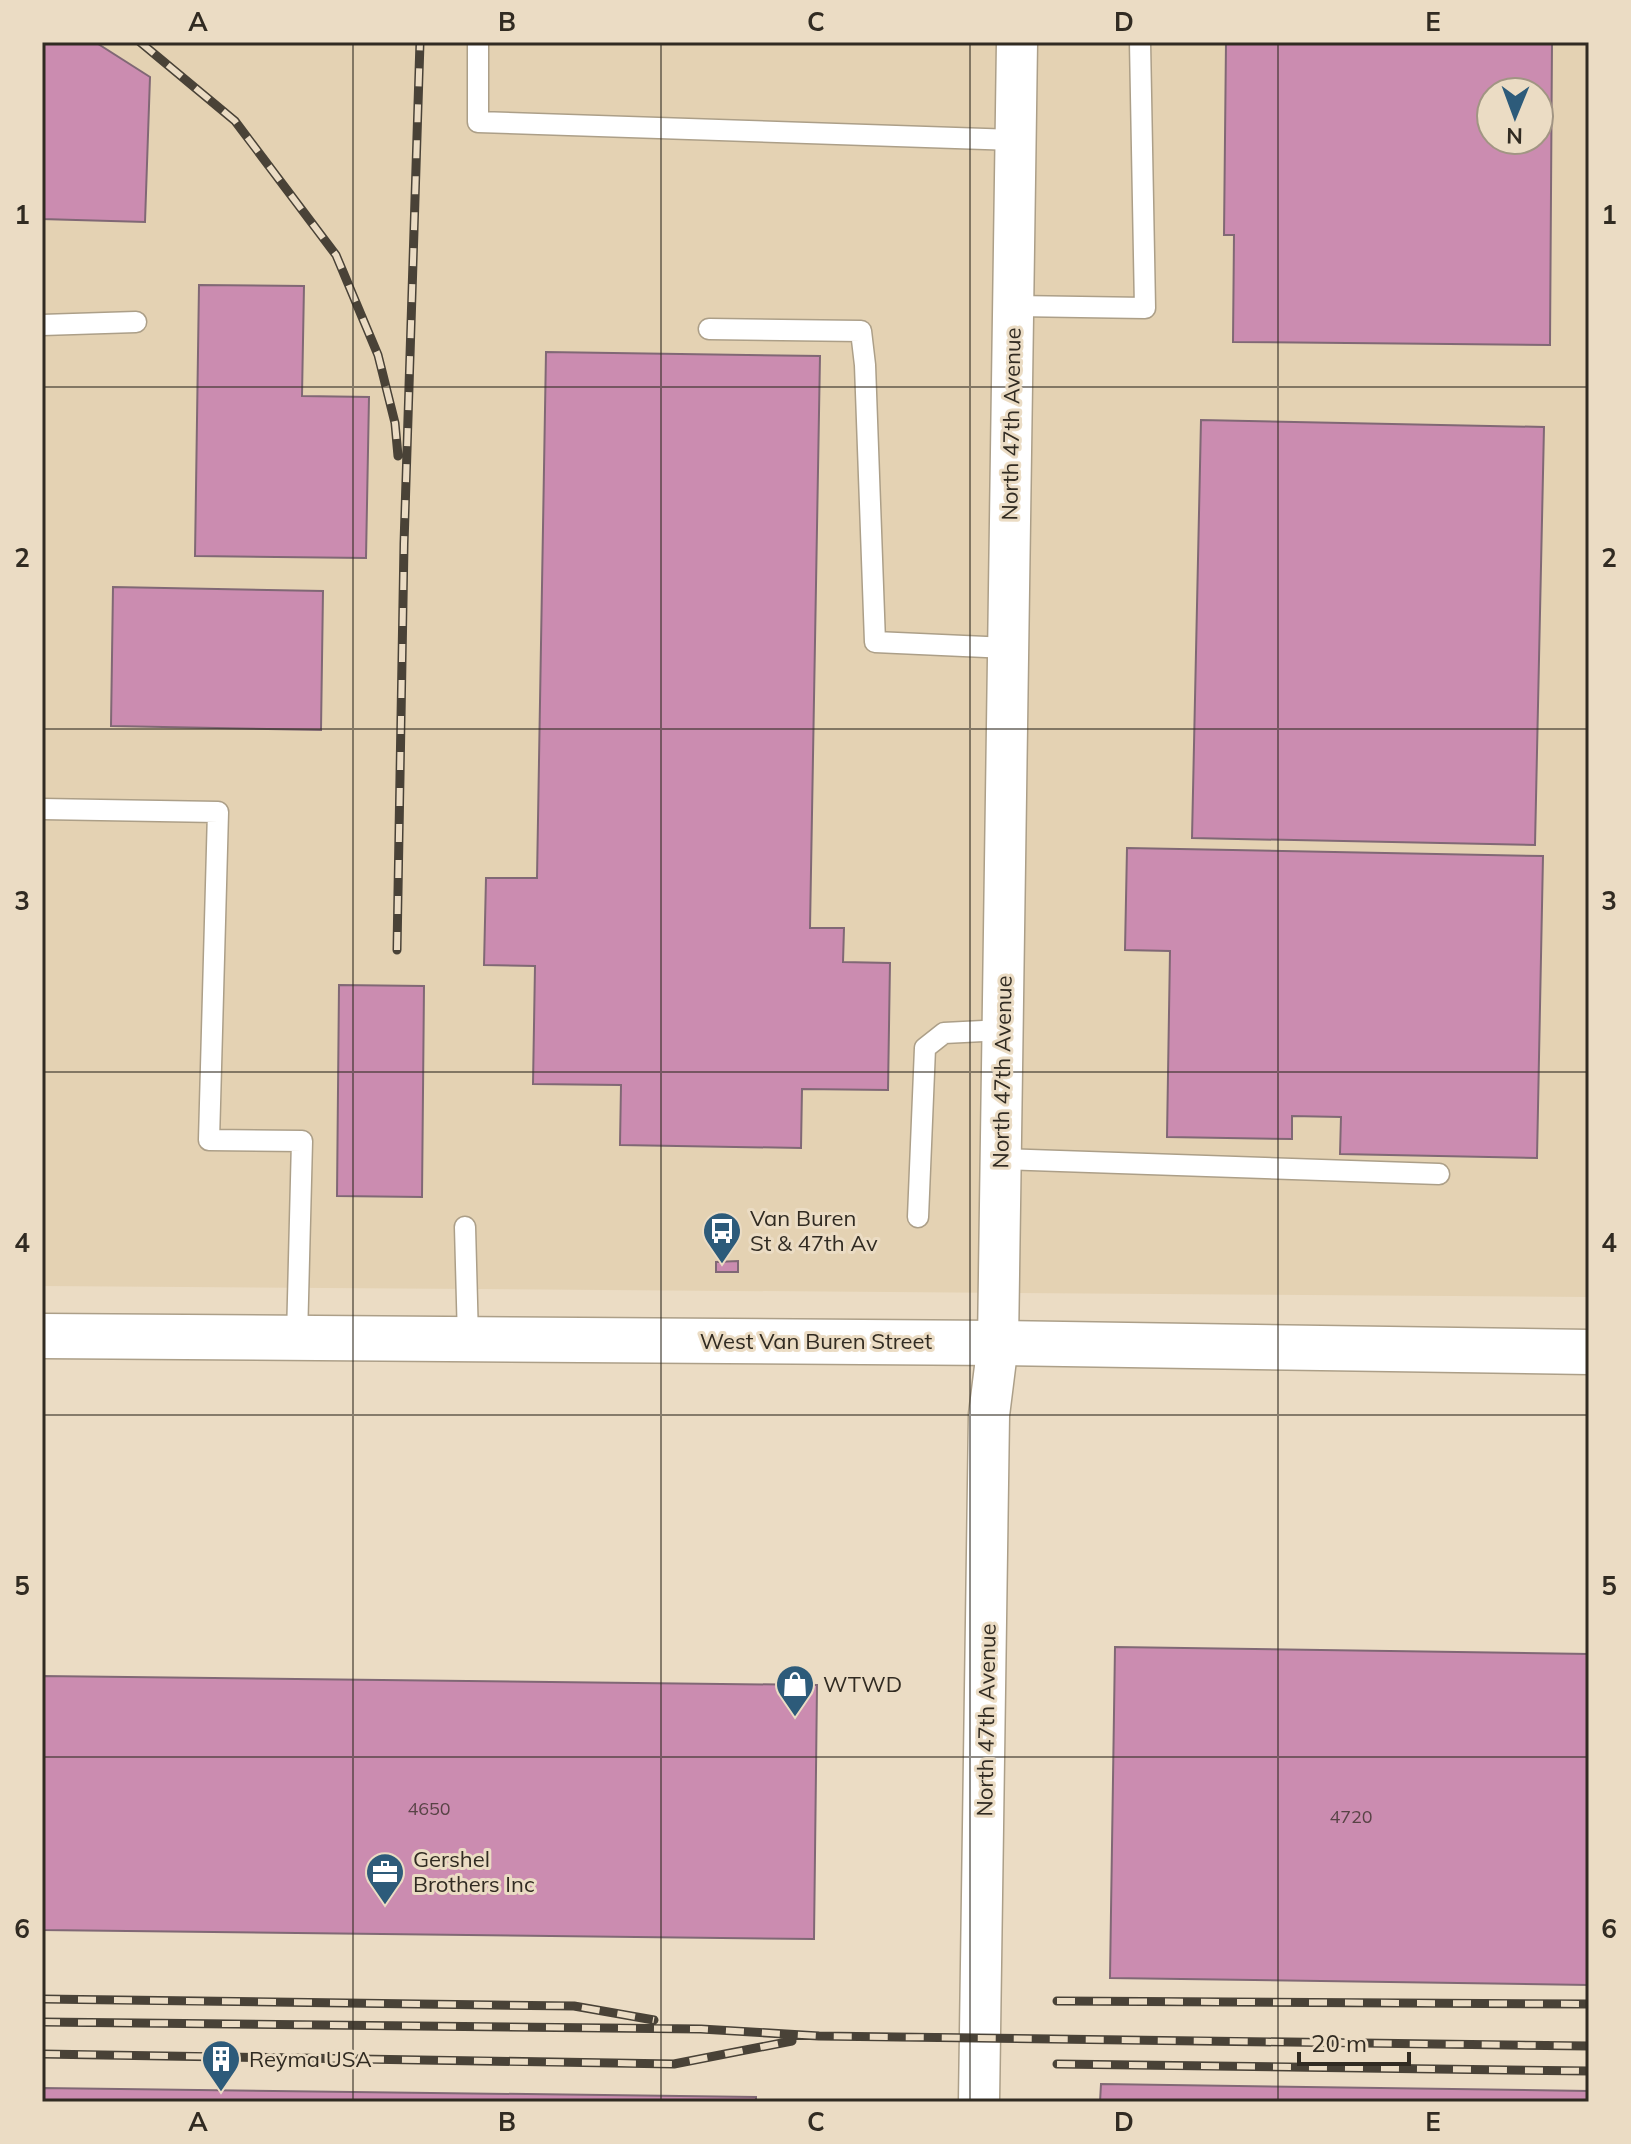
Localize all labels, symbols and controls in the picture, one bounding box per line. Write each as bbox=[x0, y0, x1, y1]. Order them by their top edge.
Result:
text: A bbox=[188, 5, 208, 38]
text: B bbox=[498, 5, 516, 38]
text: C bbox=[807, 5, 825, 38]
text: D bbox=[1114, 5, 1134, 38]
text: E bbox=[1425, 5, 1441, 38]
north arrow bbox=[1475, 76, 1555, 156]
text: N bbox=[1506, 122, 1523, 150]
text: 1 bbox=[14, 198, 30, 231]
text: 1 bbox=[1601, 198, 1617, 231]
street label: North 47th Avenue bbox=[995, 327, 1027, 521]
text: 2 bbox=[14, 541, 30, 574]
text: 2 bbox=[1601, 541, 1617, 574]
text: 3 bbox=[14, 884, 30, 917]
text: 3 bbox=[1601, 884, 1617, 917]
street label: North 47th Avenue bbox=[986, 975, 1018, 1169]
place label: Van Buren St & 47th Av bbox=[750, 1204, 878, 1257]
bus stop icon: Van Buren St & 47th Av bbox=[701, 1210, 743, 1265]
text: 4 bbox=[14, 1226, 30, 1259]
text: 4 bbox=[1601, 1226, 1617, 1259]
street label: West Van Buren Street bbox=[700, 1327, 932, 1355]
text: 5 bbox=[14, 1569, 30, 1602]
text: 5 bbox=[1601, 1569, 1617, 1602]
street label: North 47th Avenue bbox=[970, 1623, 1002, 1817]
shop icon: WTWD bbox=[774, 1663, 816, 1718]
place label: WTWD bbox=[823, 1670, 902, 1698]
house number: 4650 bbox=[407, 1797, 451, 1820]
house number: 4720 bbox=[1329, 1805, 1373, 1828]
place label: Gershel Brothers Inc bbox=[413, 1845, 535, 1898]
office icon: Gershel Brothers Inc bbox=[364, 1851, 406, 1906]
text: 6 bbox=[14, 1912, 30, 1945]
text: 6 bbox=[1601, 1912, 1617, 1945]
scale bar bbox=[1299, 2016, 1409, 2066]
text: 20 m bbox=[1311, 2028, 1367, 2058]
building icon: Reyma USA bbox=[200, 2038, 242, 2093]
place label: Reyma USA bbox=[249, 2045, 372, 2073]
text: A bbox=[188, 2105, 208, 2138]
text: B bbox=[498, 2105, 516, 2138]
text: C bbox=[807, 2105, 825, 2138]
text: D bbox=[1114, 2105, 1134, 2138]
text: E bbox=[1425, 2105, 1441, 2138]

